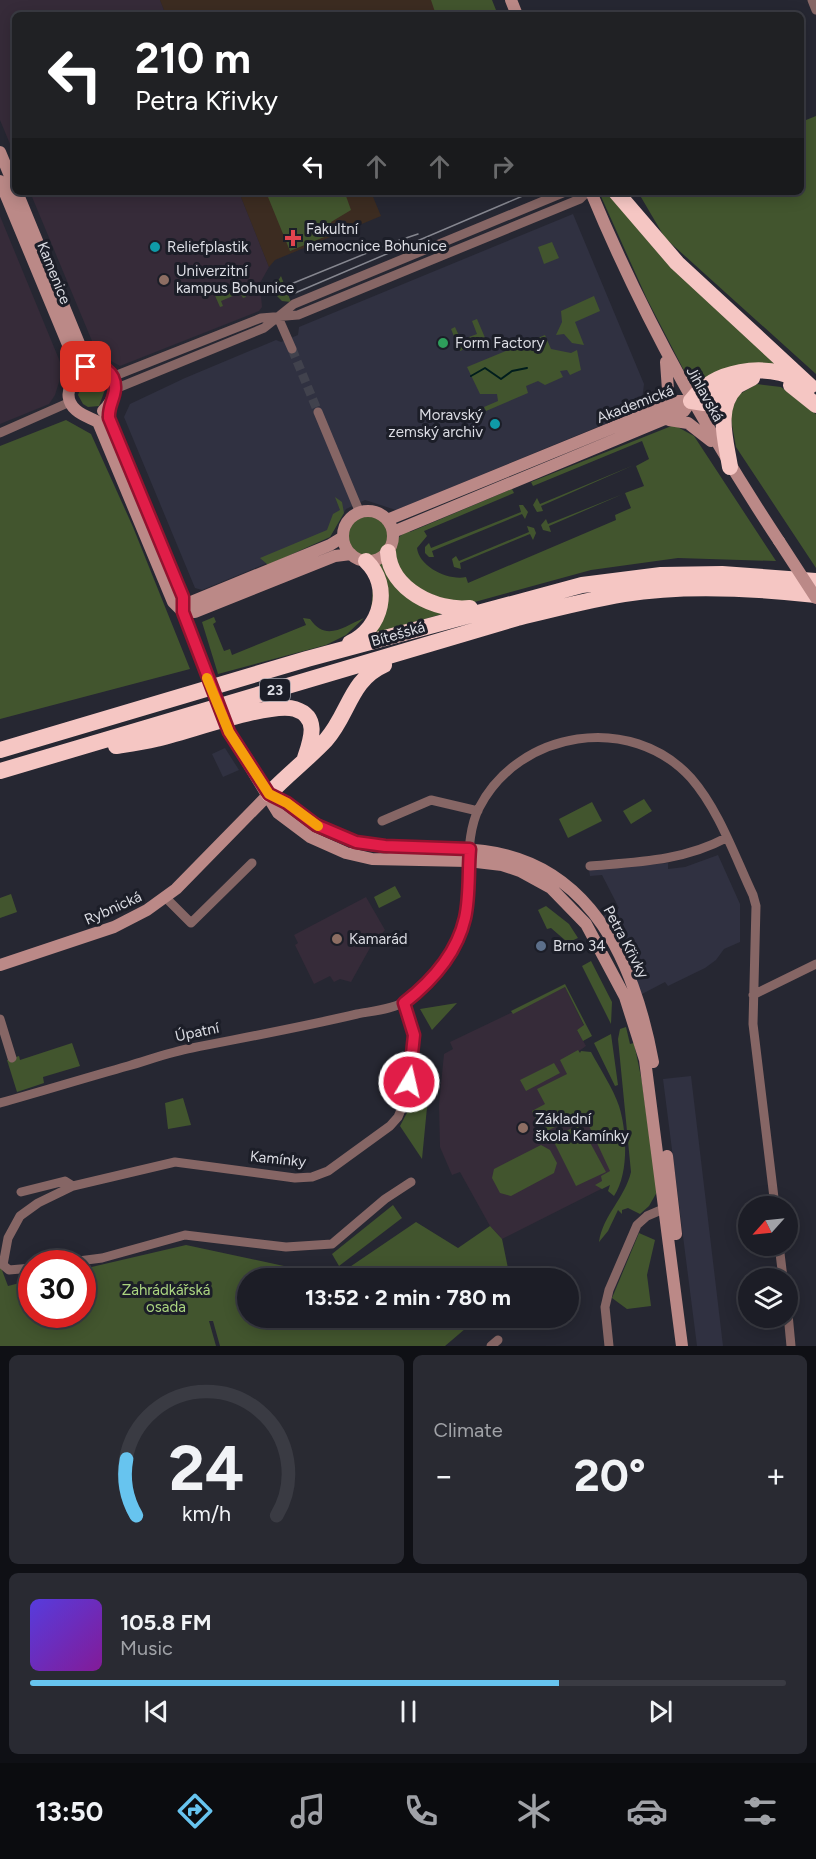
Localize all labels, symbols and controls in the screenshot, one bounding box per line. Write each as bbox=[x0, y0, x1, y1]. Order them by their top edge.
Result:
text: 210 m bbox=[135, 33, 251, 84]
icon: left bbox=[36, 36, 114, 114]
text: Petra Křivky bbox=[135, 84, 278, 117]
icon: left bbox=[297, 150, 330, 183]
icon: ahead bbox=[360, 150, 393, 183]
icon: ahead bbox=[423, 150, 456, 183]
icon: right bbox=[486, 150, 519, 183]
place label: Fakultní nemocnice Bohunice bbox=[306, 220, 447, 255]
marker: Fakultní nemocnice Bohunice bbox=[284, 229, 302, 247]
place label: Reliefplastik bbox=[167, 238, 249, 256]
street label: Kamenice bbox=[33, 239, 75, 307]
marker: Reliefplastik bbox=[148, 240, 162, 254]
place label: Univerzitní kampus Bohunice bbox=[176, 262, 294, 297]
marker: Univerzitní kampus Bohunice bbox=[157, 273, 171, 287]
place label: Form Factory bbox=[455, 334, 545, 352]
marker: Form Factory bbox=[436, 336, 450, 350]
pin bbox=[60, 341, 111, 392]
icon: arrive bbox=[69, 350, 102, 383]
street label: Jihlavská bbox=[683, 363, 727, 425]
street label: Akademická bbox=[594, 381, 676, 427]
place label: Moravský zemský archiv bbox=[388, 406, 483, 441]
marker: Moravský zemský archiv bbox=[488, 417, 502, 431]
street label: Bítešská bbox=[369, 618, 427, 650]
road number: 23 bbox=[260, 679, 290, 701]
street label: Rybnická bbox=[82, 887, 144, 929]
street label: Petra Křivky bbox=[599, 903, 653, 981]
place label: Kamarád bbox=[349, 930, 408, 948]
marker: Kamarád bbox=[330, 932, 344, 946]
place label: Brno 34 bbox=[553, 937, 606, 955]
marker: Brno 34 bbox=[534, 939, 548, 953]
street label: Úpatní bbox=[173, 1018, 222, 1045]
position arrow bbox=[377, 1050, 441, 1114]
place label: Základní škola Kamínky bbox=[535, 1110, 629, 1145]
marker: Základní škola Kamínky bbox=[516, 1121, 530, 1135]
street label: Kamínky bbox=[249, 1147, 307, 1171]
north arrow bbox=[738, 1196, 798, 1256]
map controls bbox=[738, 1196, 798, 1328]
speed limit sign: 30 bbox=[18, 1250, 96, 1328]
button: layers bbox=[738, 1268, 798, 1328]
park label: Zahrádkářská osada bbox=[122, 1281, 210, 1316]
text: 13:52 · 2 min · 780 m bbox=[305, 1284, 511, 1311]
text: Climate bbox=[434, 1418, 503, 1442]
text: 24 bbox=[168, 1431, 244, 1506]
text: 20° bbox=[574, 1448, 646, 1502]
text: − bbox=[434, 1456, 454, 1495]
text: + bbox=[765, 1456, 786, 1495]
text: km/h bbox=[182, 1502, 231, 1527]
text: 105.8 FM bbox=[120, 1609, 212, 1636]
text: Music bbox=[120, 1636, 173, 1660]
icon: previous bbox=[140, 1695, 173, 1728]
icon: pause bbox=[392, 1695, 425, 1728]
icon: next bbox=[644, 1695, 677, 1728]
icon: directions bbox=[174, 1790, 216, 1832]
icon: music bbox=[287, 1790, 329, 1832]
icon: phone bbox=[400, 1790, 442, 1832]
icon: climate bbox=[513, 1790, 555, 1832]
icon: car bbox=[626, 1790, 668, 1832]
icon: filters bbox=[739, 1790, 781, 1832]
text: 13:50 bbox=[35, 1795, 103, 1828]

